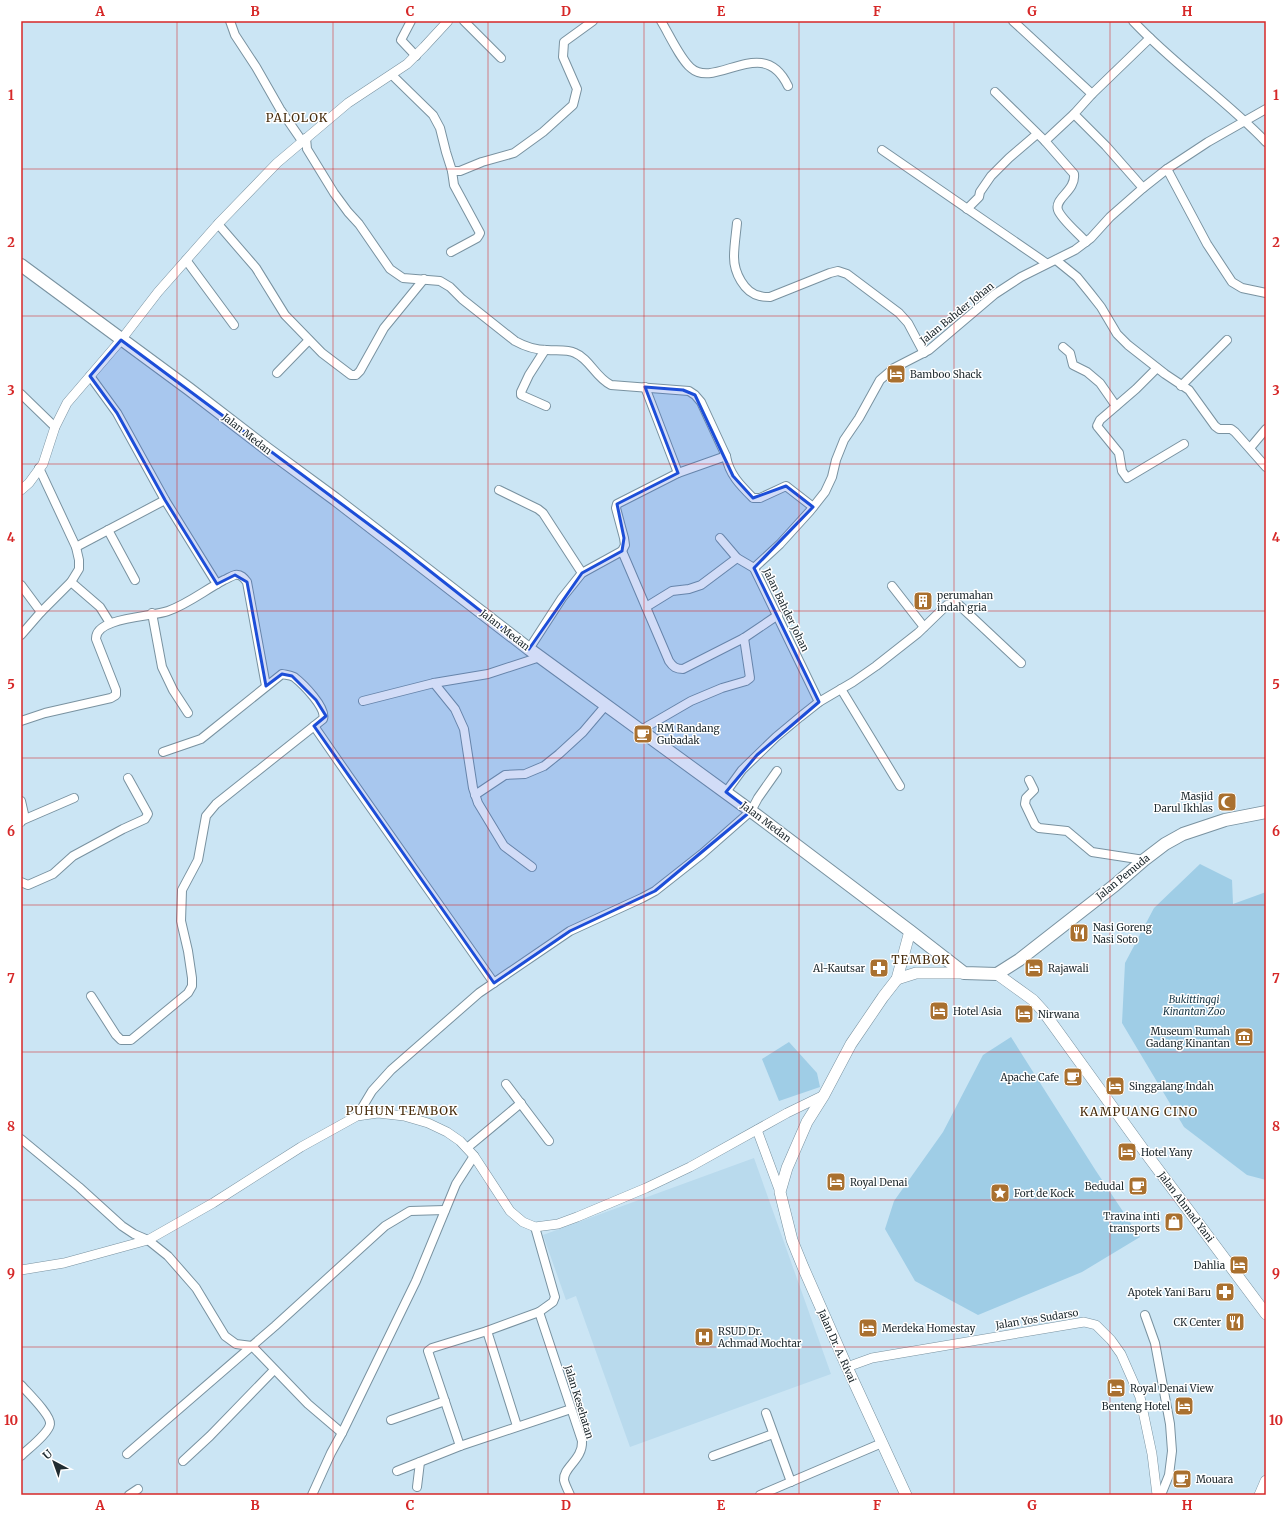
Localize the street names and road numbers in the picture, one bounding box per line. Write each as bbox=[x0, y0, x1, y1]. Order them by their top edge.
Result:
street label: Jalan Bahder Johan bbox=[917, 279, 997, 347]
street label: Jalan Medan bbox=[219, 410, 275, 458]
street label: Jalan Bahder Johan bbox=[760, 565, 812, 654]
street label: Jalan Medan bbox=[477, 606, 533, 654]
street label: Jalan Medan bbox=[737, 798, 794, 845]
street label: Jalan Pemuda bbox=[1093, 851, 1153, 903]
street label: Jalan Ahmad Yani bbox=[1155, 1168, 1217, 1245]
street label: Jalan Dr. A. Rivai bbox=[815, 1306, 859, 1385]
street label: Jalan Yos Sudarso bbox=[994, 1306, 1079, 1332]
street label: Jalan Kesehatan bbox=[561, 1363, 597, 1441]

